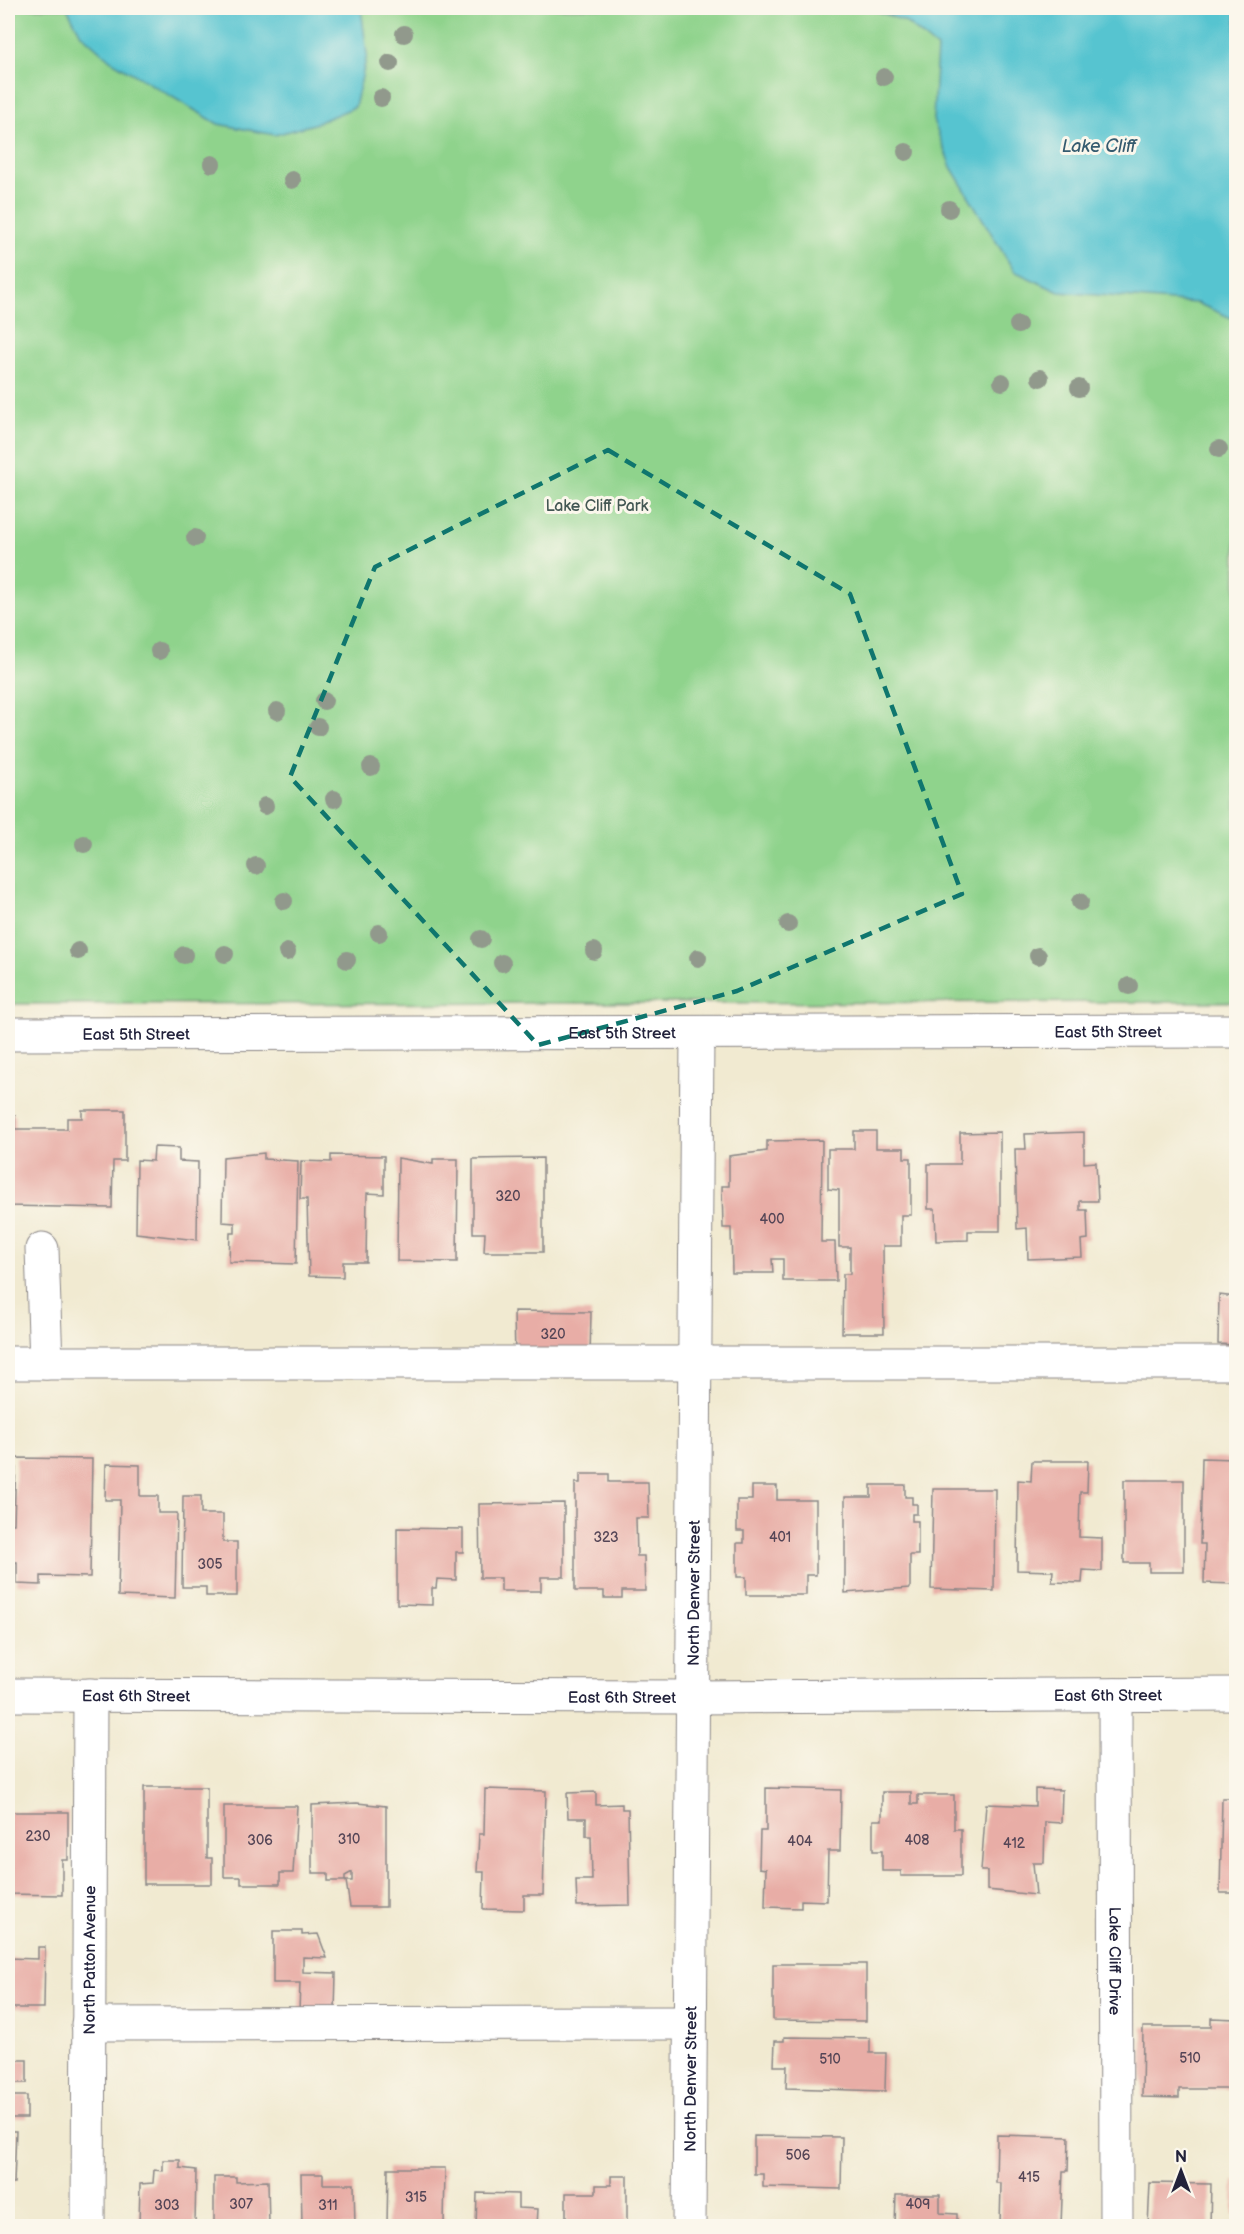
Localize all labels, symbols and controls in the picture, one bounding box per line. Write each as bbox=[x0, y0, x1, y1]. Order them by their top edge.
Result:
water label: Lake Cliff bbox=[1062, 136, 1138, 157]
park label: Lake Cliff Park bbox=[546, 497, 649, 516]
street label: East 5th Street bbox=[1054, 1023, 1162, 1042]
street label: East 5th Street bbox=[568, 1024, 676, 1044]
street label: East 5th Street bbox=[82, 1026, 190, 1045]
house number: 320 bbox=[495, 1188, 521, 1205]
house number: 400 bbox=[759, 1211, 785, 1228]
house number: 320 bbox=[540, 1326, 566, 1343]
street label: North Denver Street bbox=[685, 1520, 705, 1666]
house number: 323 bbox=[593, 1529, 619, 1546]
house number: 401 bbox=[769, 1529, 791, 1546]
house number: 305 bbox=[198, 1556, 222, 1573]
street label: East 6th Street bbox=[1054, 1686, 1162, 1706]
street label: East 6th Street bbox=[82, 1687, 190, 1707]
street label: East 6th Street bbox=[568, 1689, 676, 1708]
house number: 230 bbox=[26, 1828, 50, 1845]
house number: 310 bbox=[338, 1831, 360, 1848]
house number: 306 bbox=[247, 1832, 273, 1849]
house number: 408 bbox=[905, 1832, 929, 1849]
house number: 404 bbox=[787, 1833, 813, 1850]
house number: 412 bbox=[1003, 1835, 1026, 1852]
street label: North Patton Avenue bbox=[81, 1885, 100, 2035]
street label: Lake Cliff Drive bbox=[1104, 1907, 1124, 2016]
street label: North Denver Street bbox=[681, 2006, 701, 2152]
house number: 510 bbox=[1179, 2050, 1201, 2067]
house number: 510 bbox=[819, 2051, 841, 2068]
north arrow bbox=[1151, 2141, 1211, 2201]
house number: 506 bbox=[786, 2147, 811, 2164]
text: N bbox=[1175, 2148, 1187, 2167]
house number: 415 bbox=[1018, 2169, 1040, 2186]
house number: 315 bbox=[405, 2189, 427, 2206]
house number: 307 bbox=[229, 2196, 253, 2213]
house number: 409 bbox=[906, 2196, 930, 2213]
house number: 303 bbox=[154, 2197, 180, 2214]
house number: 311 bbox=[318, 2197, 338, 2214]

